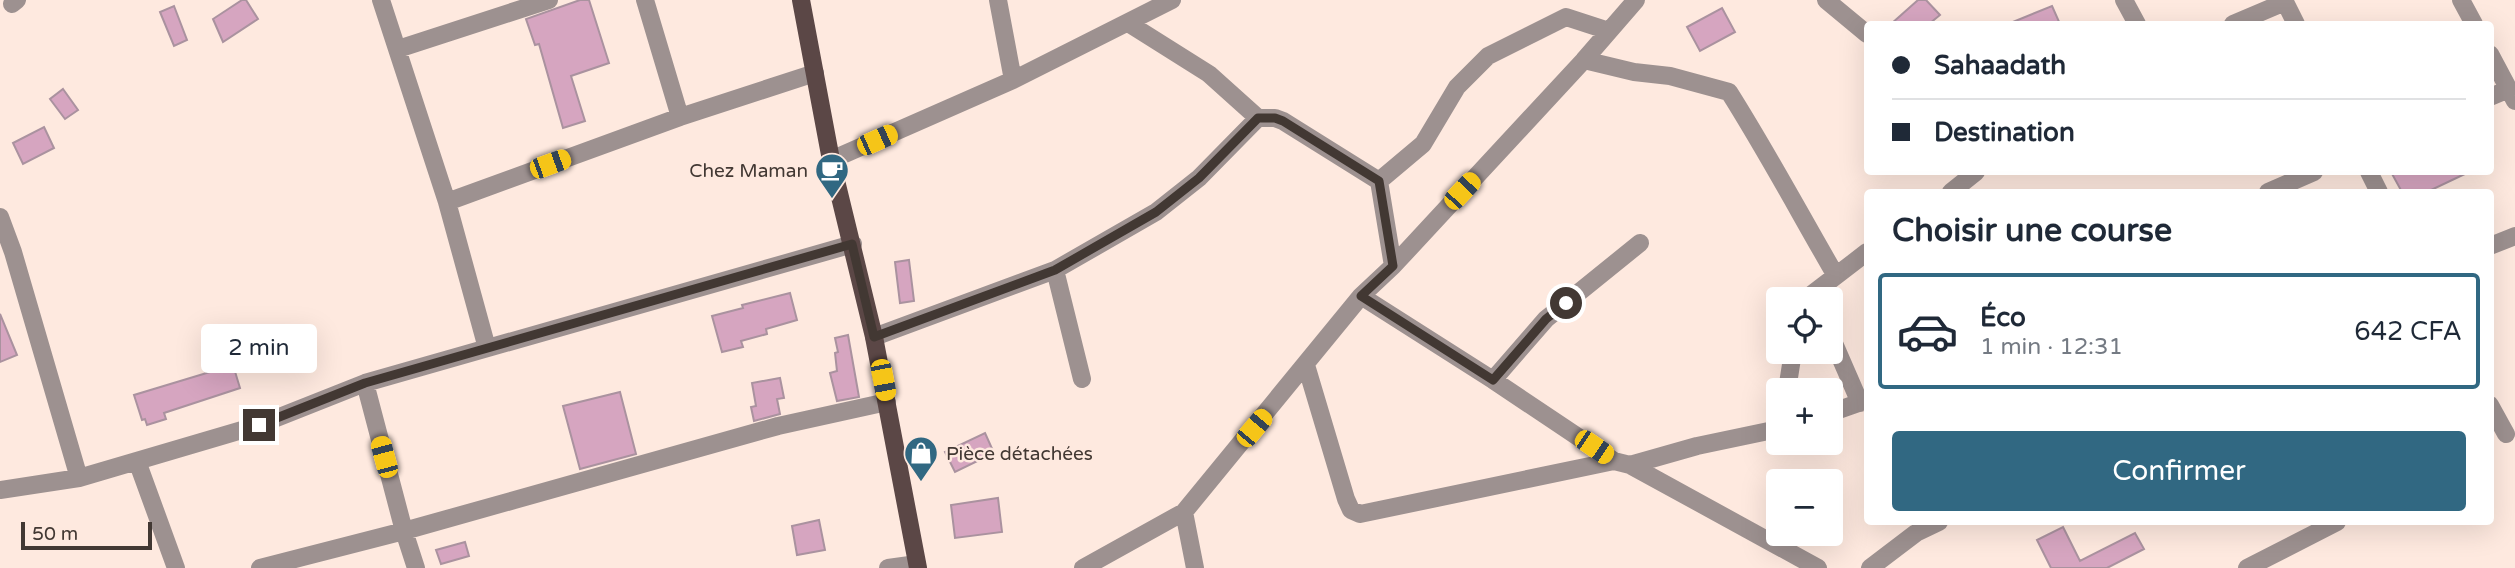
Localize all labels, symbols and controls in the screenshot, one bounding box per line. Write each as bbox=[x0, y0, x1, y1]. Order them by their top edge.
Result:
text: Sahaadath bbox=[1934, 50, 2066, 81]
text: Destination bbox=[1934, 117, 2075, 148]
car bbox=[854, 122, 901, 158]
car bbox=[527, 147, 574, 181]
cafe icon: Chez Maman bbox=[813, 151, 851, 200]
place label: Chez Maman bbox=[689, 160, 808, 182]
car bbox=[1440, 168, 1485, 214]
text: Choisir une course bbox=[1892, 212, 2172, 250]
route start bbox=[1550, 287, 1582, 319]
map controls bbox=[1766, 287, 1843, 546]
button: locate bbox=[1766, 287, 1843, 364]
icon: car bbox=[1896, 300, 1959, 363]
text: Éco bbox=[1980, 302, 2026, 333]
text: 642 CFA bbox=[2354, 316, 2462, 347]
callout: 2 min bbox=[201, 324, 317, 372]
text: 1 min · 12:31 bbox=[1980, 333, 2123, 361]
text: 2 min bbox=[228, 334, 290, 362]
car bbox=[869, 357, 898, 403]
button: + bbox=[1766, 378, 1843, 455]
car bbox=[1233, 405, 1276, 451]
route end bbox=[243, 409, 275, 441]
car bbox=[1571, 427, 1618, 467]
button: Confirmer bbox=[1892, 431, 2466, 511]
car bbox=[369, 434, 400, 480]
shop icon: Pièce détachées bbox=[902, 434, 940, 483]
place label: Pièce détachées bbox=[946, 443, 1093, 465]
button: − bbox=[1766, 469, 1843, 546]
scale bar bbox=[21, 519, 152, 551]
text: 50 m bbox=[32, 523, 78, 545]

